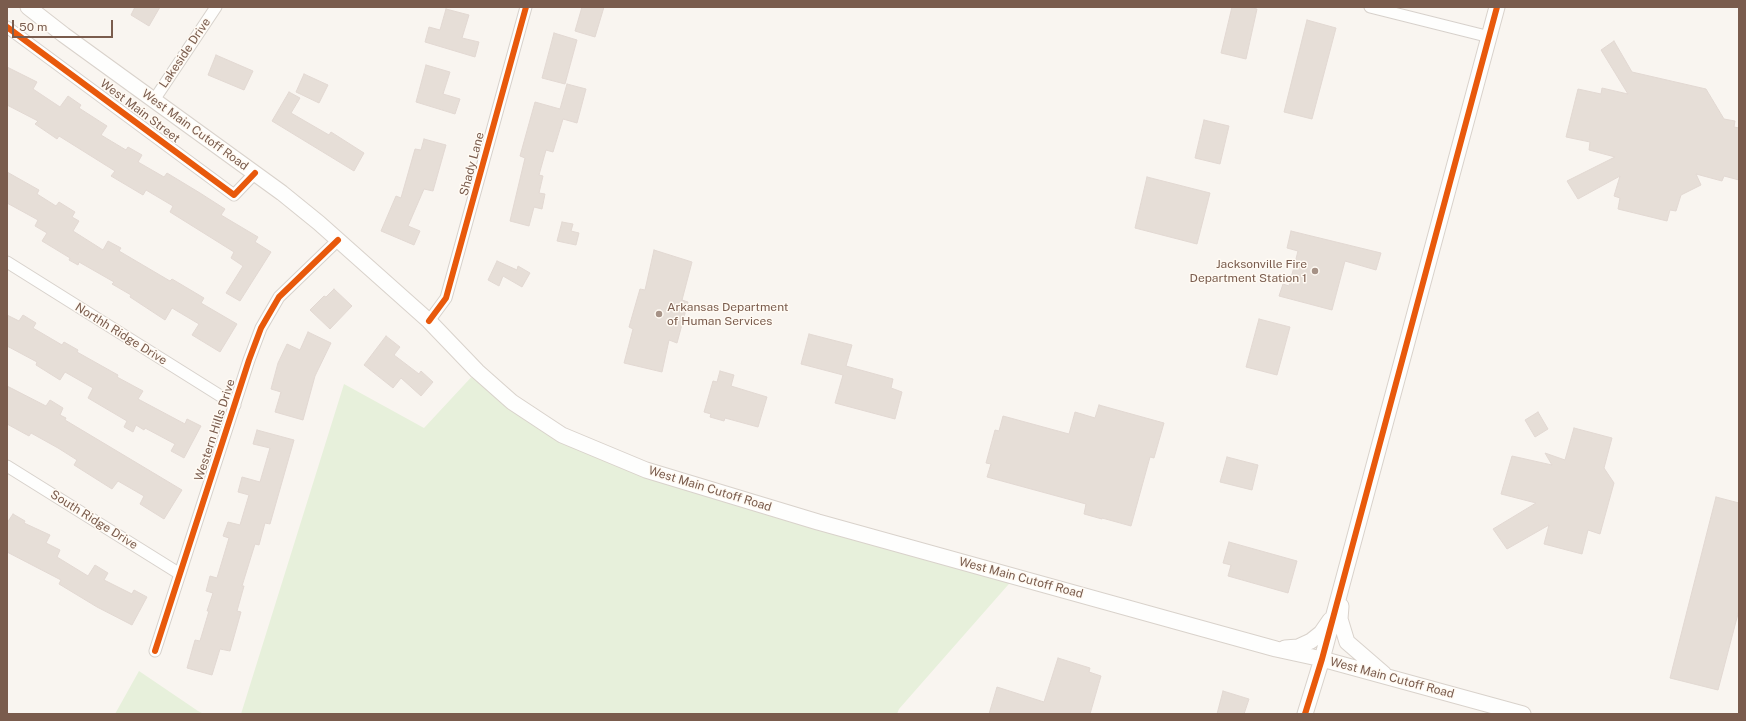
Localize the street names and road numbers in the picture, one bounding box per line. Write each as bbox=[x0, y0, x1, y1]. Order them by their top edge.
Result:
street label: Lakeside Drive bbox=[156, 15, 214, 91]
street label: West Main Street bbox=[97, 76, 183, 146]
street label: West Main Cutoff Road bbox=[139, 87, 251, 173]
street label: Shady Lane bbox=[457, 131, 487, 197]
street label: Northh Ridge Drive bbox=[72, 300, 170, 368]
street label: Western Hills Drive bbox=[192, 377, 238, 483]
street label: West Main Cutoff Road bbox=[647, 463, 773, 515]
street label: South Ridge Drive bbox=[48, 487, 140, 553]
street label: West Main Cutoff Road bbox=[957, 554, 1085, 602]
street label: West Main Cutoff Road bbox=[1328, 654, 1456, 702]

